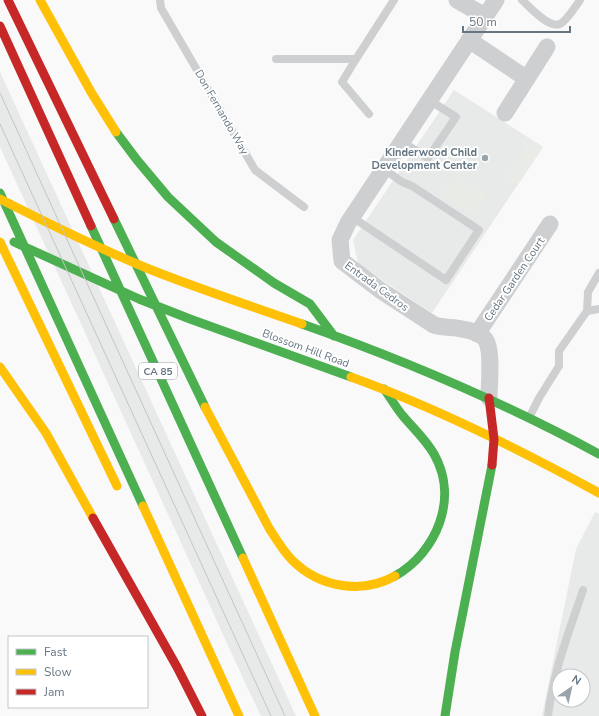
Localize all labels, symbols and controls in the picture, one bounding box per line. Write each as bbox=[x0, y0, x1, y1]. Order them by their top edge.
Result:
scale bar bbox=[463, 8, 570, 34]
text: 50 m bbox=[469, 14, 497, 30]
street label: Don Fernando Way bbox=[191, 67, 252, 158]
place label: Kinderwood Child Development Center bbox=[372, 145, 478, 173]
marker: Kinderwood Child Development Center bbox=[480, 153, 490, 163]
street label: Cedar Garden Court bbox=[481, 234, 548, 324]
street label: Entrada Cedros bbox=[342, 258, 412, 315]
street label: Blossom Hill Road bbox=[260, 326, 351, 371]
road number: CA 85 bbox=[139, 363, 177, 379]
legend bbox=[8, 636, 148, 708]
text: Fast bbox=[44, 644, 67, 660]
text: Slow bbox=[44, 664, 72, 680]
north arrow bbox=[551, 668, 591, 708]
text: N bbox=[569, 672, 584, 689]
text: Jam bbox=[43, 684, 65, 700]

